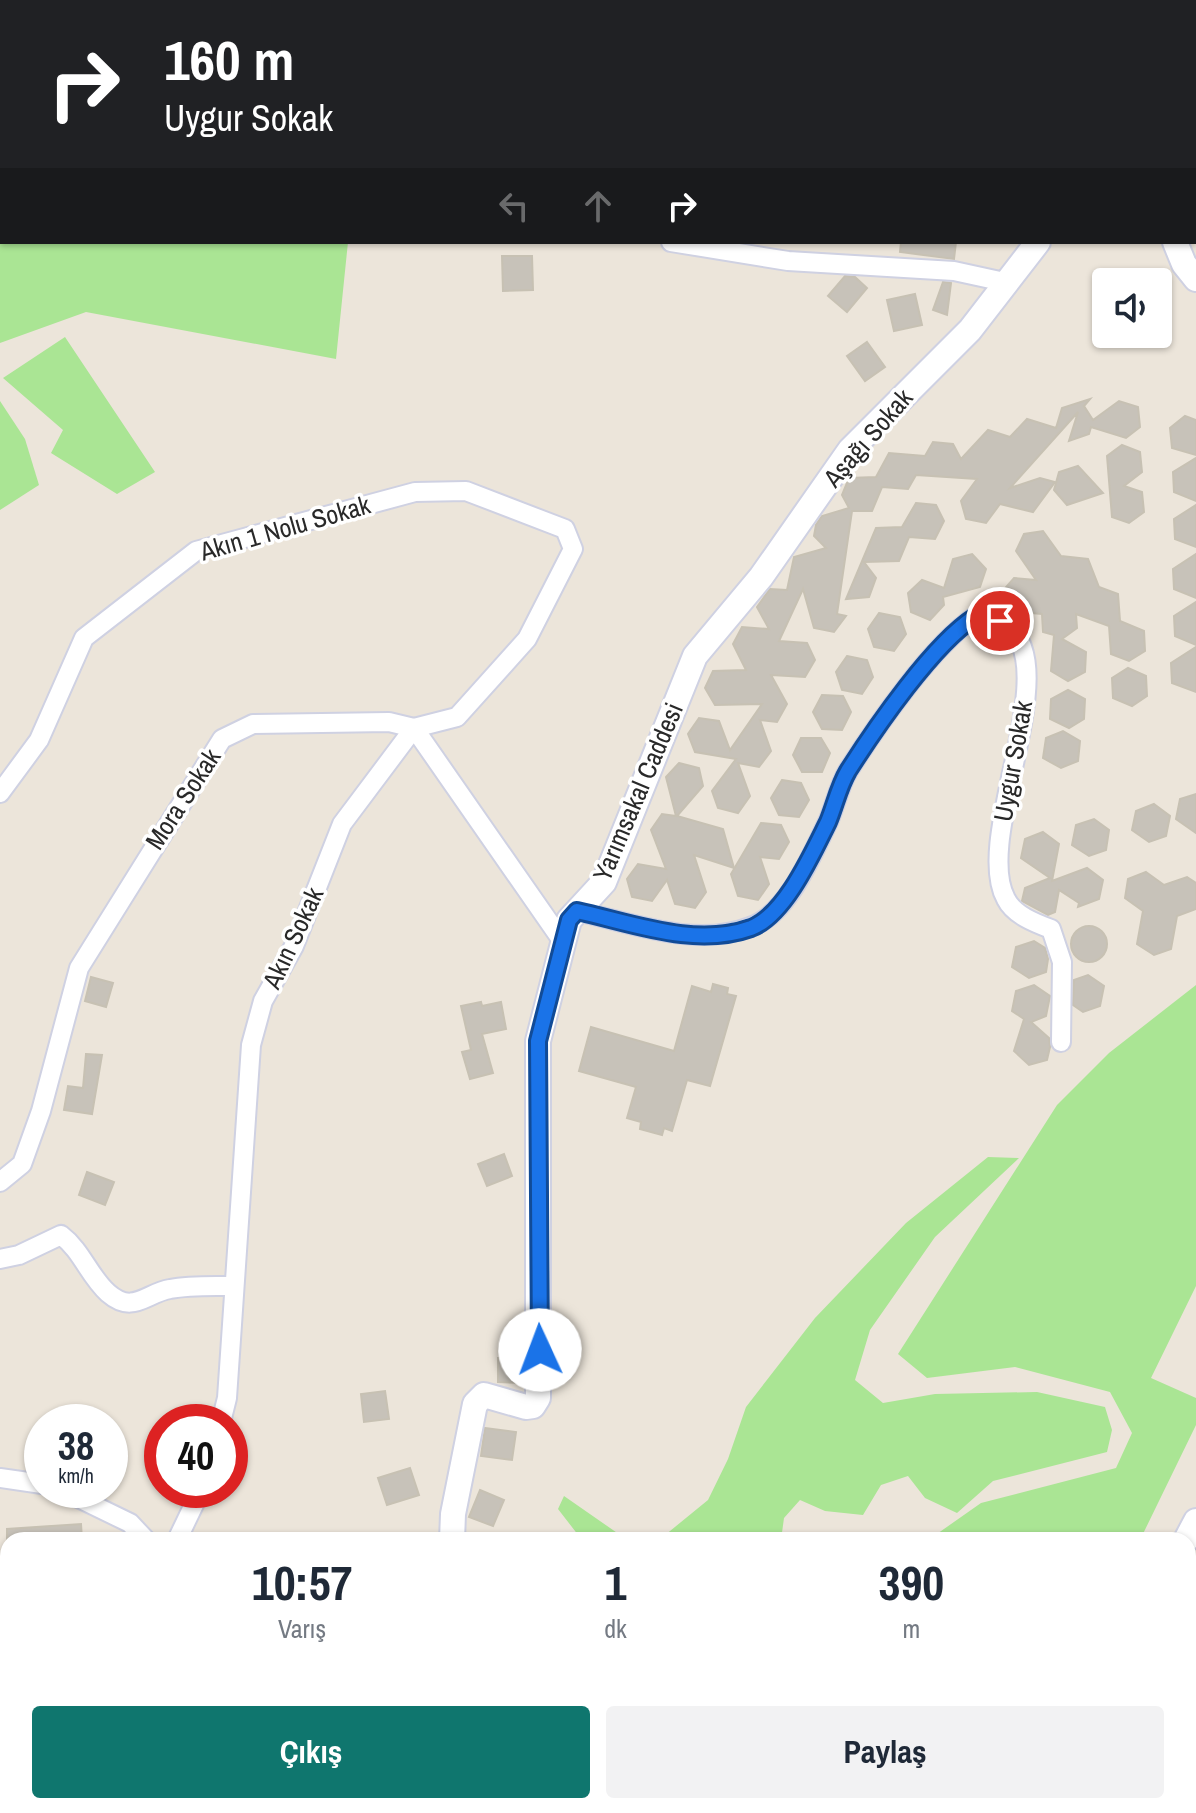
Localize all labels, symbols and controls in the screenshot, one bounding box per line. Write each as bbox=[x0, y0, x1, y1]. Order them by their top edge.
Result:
text: 160 m bbox=[164, 22, 294, 97]
icon: right bbox=[32, 32, 136, 136]
text: Uygur Sokak bbox=[164, 94, 333, 142]
icon: left bbox=[492, 184, 536, 228]
icon: ahead bbox=[576, 184, 620, 228]
icon: right bbox=[660, 184, 704, 228]
map controls bbox=[1092, 268, 1172, 348]
button: sound bbox=[1092, 268, 1172, 348]
street label: Aşağı Sokak bbox=[814, 381, 920, 495]
street label: Akın 1 Nolu Sokak bbox=[195, 486, 374, 569]
pin bbox=[966, 587, 1034, 655]
icon: arrive bbox=[978, 599, 1022, 643]
street label: Yarımsakal Caddesi bbox=[584, 697, 691, 886]
street label: Uygur Sokak bbox=[985, 697, 1040, 824]
street label: Mora Sokak bbox=[137, 741, 228, 856]
street label: Akın Sokak bbox=[253, 881, 331, 995]
position arrow bbox=[498, 1308, 582, 1392]
speed limit sign: 40 bbox=[144, 1404, 248, 1508]
text: 38 bbox=[58, 1419, 94, 1472]
text: km/h bbox=[58, 1462, 94, 1489]
text: 10:57 bbox=[252, 1550, 352, 1615]
text: 1 bbox=[605, 1550, 626, 1615]
text: 390 bbox=[879, 1550, 944, 1615]
text: Varış bbox=[278, 1611, 326, 1646]
text: dk bbox=[604, 1611, 627, 1646]
text: m bbox=[902, 1611, 920, 1646]
button: Çıkış bbox=[32, 1706, 590, 1798]
button: Paylaş bbox=[606, 1706, 1164, 1798]

